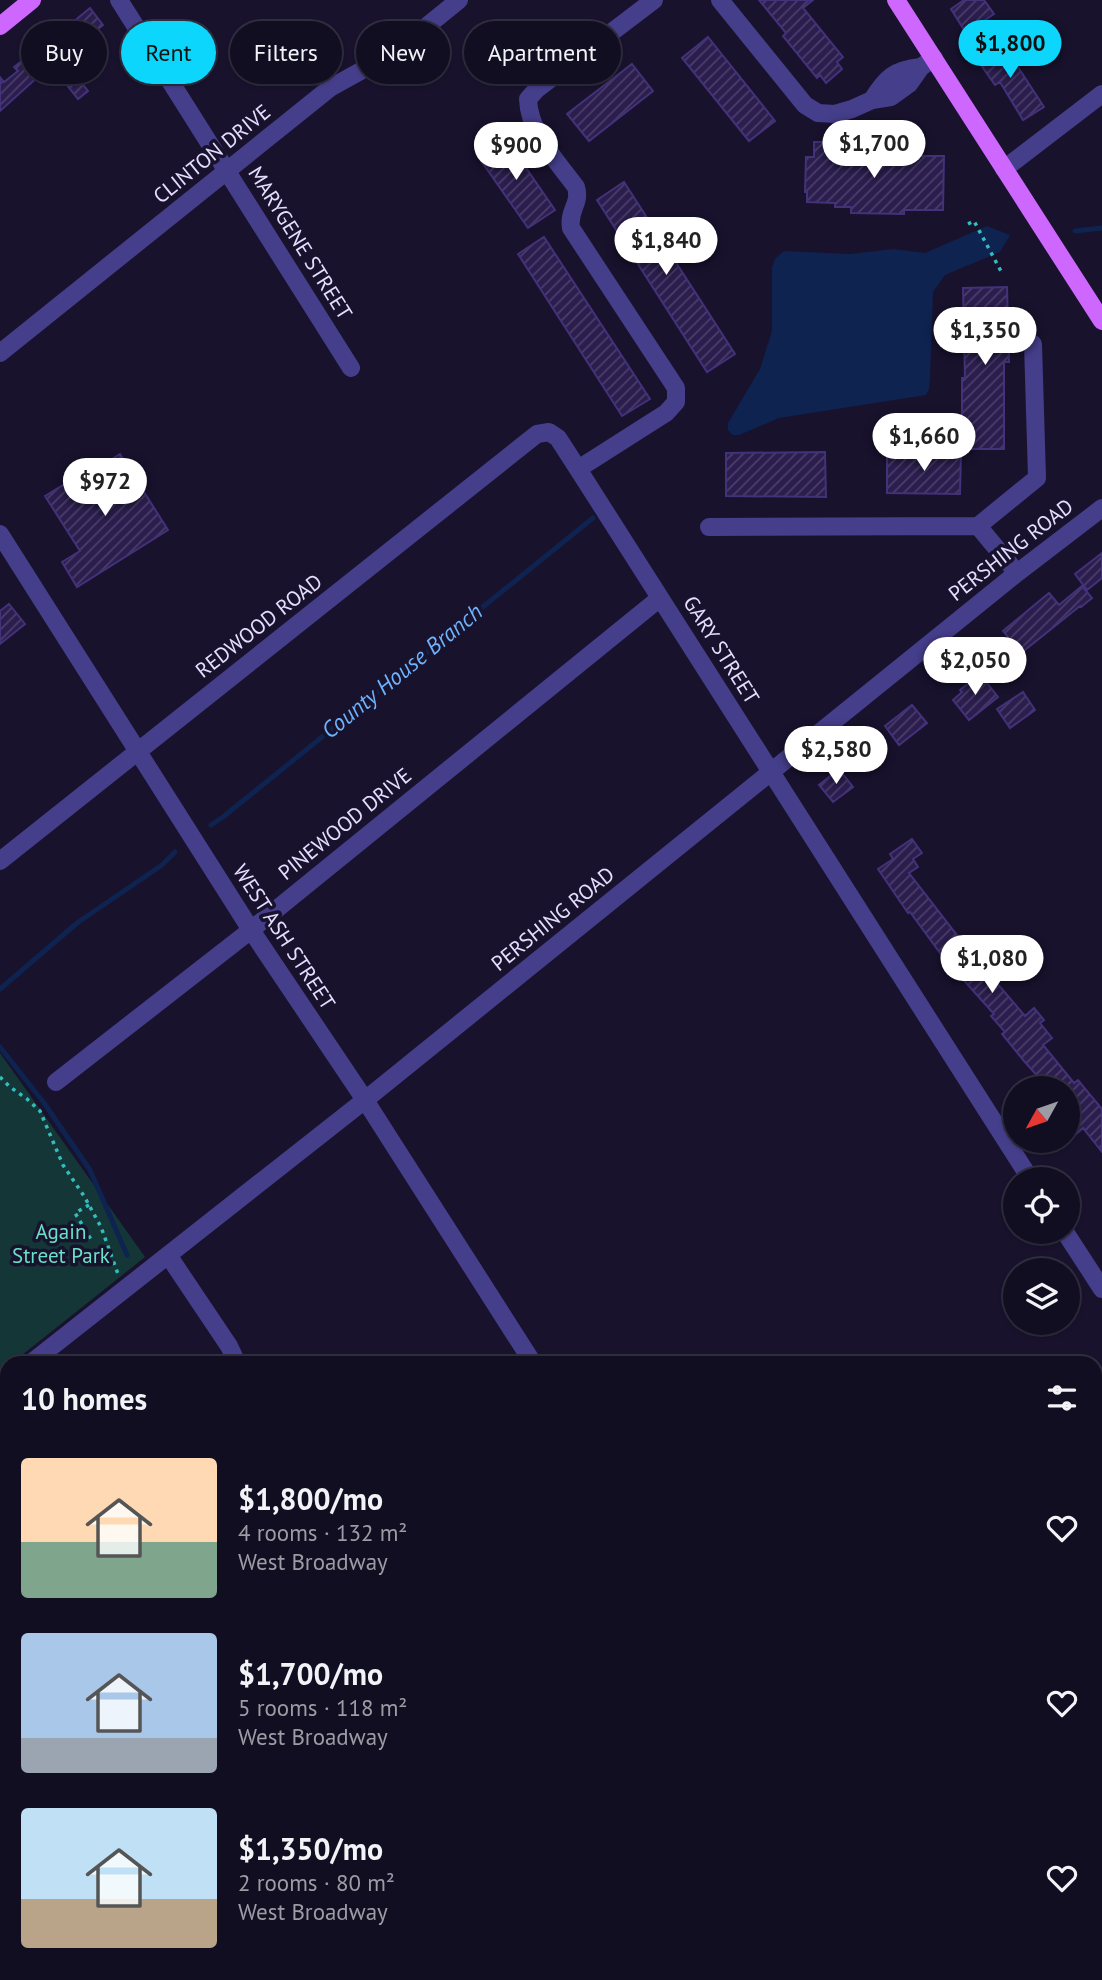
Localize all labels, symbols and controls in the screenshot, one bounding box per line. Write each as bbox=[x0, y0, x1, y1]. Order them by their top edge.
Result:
pin: $1,800 bbox=[953, 20, 1067, 80]
chip: Buy bbox=[21, 21, 107, 84]
chip: Rent bbox=[121, 21, 216, 84]
chip: Filters bbox=[230, 21, 342, 84]
chip: New bbox=[356, 21, 450, 84]
chip: Apartment bbox=[464, 21, 621, 84]
text: $1,800 bbox=[974, 28, 1046, 57]
street label: CLINTON DRIVE bbox=[147, 98, 276, 209]
pin: $1,700 bbox=[817, 120, 931, 180]
pin: $900 bbox=[475, 122, 557, 182]
text: $1,700 bbox=[838, 128, 910, 157]
text: $900 bbox=[490, 130, 542, 159]
street label: MARYGENE STREET bbox=[242, 161, 359, 325]
pin: $1,840 bbox=[609, 218, 723, 277]
text: $1,840 bbox=[630, 225, 702, 254]
pin: $1,350 bbox=[928, 308, 1042, 367]
text: $1,350 bbox=[949, 315, 1021, 344]
pin: $1,660 bbox=[867, 414, 981, 473]
text: $1,660 bbox=[888, 421, 960, 450]
pin: $972 bbox=[64, 458, 146, 518]
text: $972 bbox=[79, 466, 131, 495]
street label: PERSHING ROAD bbox=[943, 493, 1078, 607]
street label: REDWOOD ROAD bbox=[190, 568, 327, 684]
street label: GARY STREET bbox=[677, 591, 766, 709]
water label: County House Branch bbox=[315, 597, 488, 744]
pin: $2,050 bbox=[918, 638, 1032, 697]
text: $2,050 bbox=[939, 645, 1011, 674]
pin: $2,580 bbox=[779, 726, 893, 786]
text: $2,580 bbox=[800, 734, 872, 763]
street label: PINEWOOD DRIVE bbox=[273, 762, 417, 886]
street label: WEST ASH STREET bbox=[227, 859, 342, 1015]
street label: PERSHING ROAD bbox=[486, 861, 620, 977]
pin: $1,080 bbox=[935, 936, 1049, 995]
text: $1,080 bbox=[956, 943, 1028, 972]
north arrow bbox=[1003, 1076, 1080, 1153]
map controls bbox=[1003, 1076, 1080, 1335]
button: locate bbox=[1003, 1167, 1080, 1244]
park label: Again Street Park bbox=[12, 1218, 110, 1269]
button: layers bbox=[1003, 1258, 1080, 1335]
text: 10 homes bbox=[21, 1379, 147, 1418]
icon: filters bbox=[1043, 1379, 1081, 1417]
text: $1,800/mo bbox=[238, 1479, 383, 1518]
icon: home bbox=[77, 1486, 161, 1570]
icon: heart bbox=[1043, 1509, 1081, 1547]
text: 4 rooms · 132 m² bbox=[238, 1518, 407, 1547]
text: West Broadway bbox=[238, 1547, 388, 1576]
text: $1,700/mo bbox=[238, 1654, 383, 1693]
icon: home bbox=[77, 1661, 161, 1745]
icon: heart bbox=[1043, 1684, 1081, 1722]
text: 5 rooms · 118 m² bbox=[238, 1693, 407, 1722]
text: West Broadway bbox=[238, 1722, 388, 1751]
text: $1,350/mo bbox=[238, 1829, 383, 1868]
icon: home bbox=[77, 1836, 161, 1920]
icon: heart bbox=[1043, 1859, 1081, 1897]
text: 2 rooms · 80 m² bbox=[238, 1868, 395, 1897]
text: West Broadway bbox=[238, 1897, 388, 1926]

